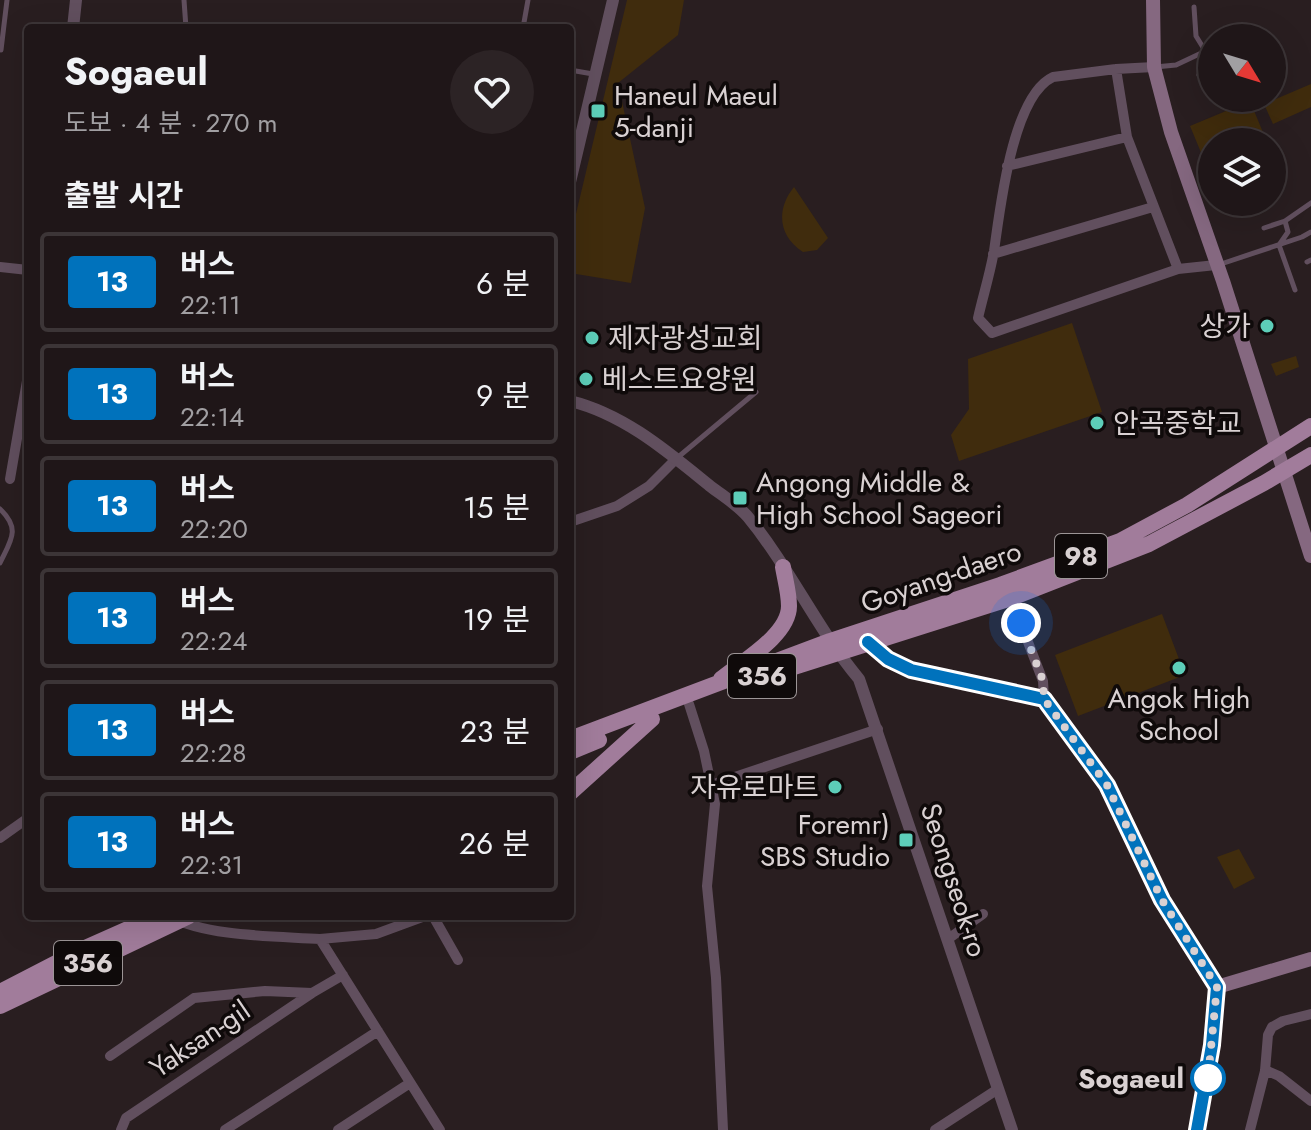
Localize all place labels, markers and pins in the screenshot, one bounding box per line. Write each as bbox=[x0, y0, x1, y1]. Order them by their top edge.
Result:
place label: Haneul Maeul 5-danji bbox=[614, 75, 778, 148]
marker: Haneul Maeul 5-danji bbox=[589, 102, 607, 120]
place label: 상가 bbox=[1199, 306, 1251, 347]
marker: 상가 bbox=[1258, 317, 1276, 335]
place label: 제자광성교회 bbox=[608, 318, 763, 359]
marker: 제자광성교회 bbox=[583, 329, 601, 347]
place label: 베스트요양원 bbox=[602, 359, 757, 400]
marker: 베스트요양원 bbox=[577, 370, 595, 388]
place label: 안곡중학교 bbox=[1113, 403, 1242, 444]
marker: 안곡중학교 bbox=[1088, 414, 1106, 432]
place label: Angong Middle & High School Sageori bbox=[756, 462, 1003, 535]
marker: Angong Middle & High School Sageori bbox=[731, 489, 749, 507]
marker: Angok High School bbox=[1170, 659, 1188, 677]
place label: Angok High School bbox=[1107, 678, 1251, 751]
place label: 자유로마트 bbox=[690, 767, 819, 808]
marker: 자유로마트 bbox=[826, 778, 844, 796]
place label: Foremr) SBS Studio bbox=[760, 804, 890, 877]
marker: Foremr) SBS Studio bbox=[897, 831, 915, 849]
place label: Sogaeul bbox=[1078, 1058, 1184, 1099]
marker: Sogaeul bbox=[1191, 1061, 1225, 1095]

